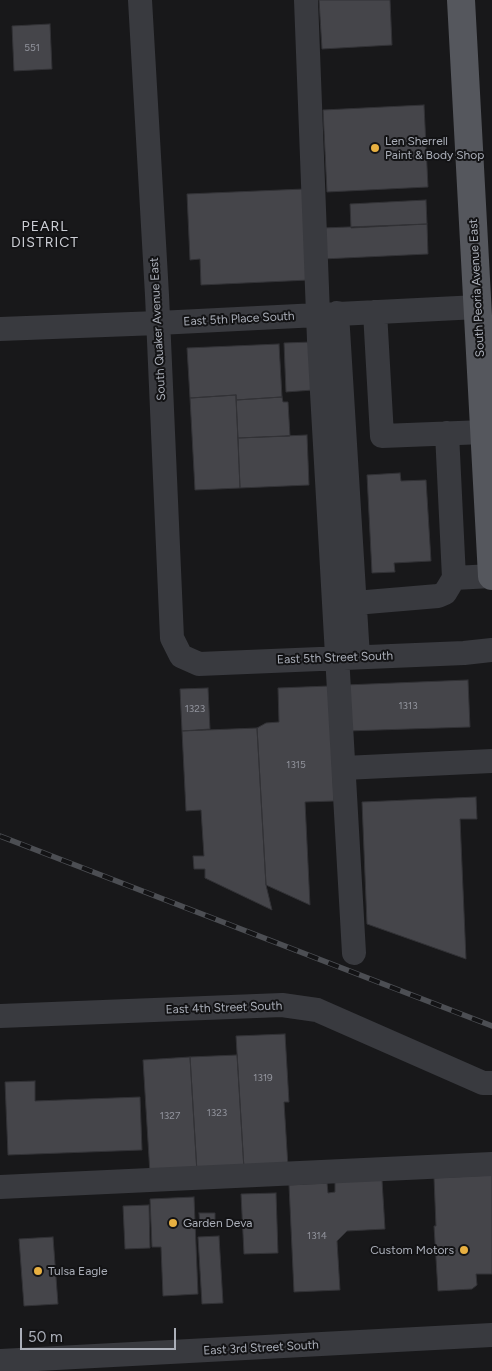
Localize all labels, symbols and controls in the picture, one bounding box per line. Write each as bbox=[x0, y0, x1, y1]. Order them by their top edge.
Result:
house number: 551 bbox=[24, 42, 40, 54]
place label: Len Sherrell Paint & Body Shop bbox=[385, 134, 484, 162]
marker: Len Sherrell Paint & Body Shop bbox=[369, 142, 381, 154]
district label: PEARL DISTRICT bbox=[10, 219, 80, 252]
street label: South Peoria Avenue East bbox=[466, 219, 488, 357]
street label: South Quaker Avenue East bbox=[147, 257, 169, 401]
street label: East 5th Place South bbox=[183, 309, 295, 329]
street label: East 5th Street South bbox=[277, 649, 393, 667]
house number: 1313 bbox=[398, 700, 418, 712]
house number: 1323 bbox=[185, 703, 205, 715]
house number: 1315 bbox=[286, 759, 306, 771]
street label: East 4th Street South bbox=[165, 999, 283, 1017]
house number: 1319 bbox=[253, 1072, 273, 1084]
house number: 1323 bbox=[207, 1107, 227, 1119]
house number: 1327 bbox=[160, 1110, 180, 1122]
place label: Garden Deva bbox=[183, 1216, 252, 1230]
marker: Garden Deva bbox=[167, 1217, 179, 1229]
house number: 1314 bbox=[307, 1230, 327, 1242]
place label: Custom Motors bbox=[370, 1243, 454, 1257]
marker: Custom Motors bbox=[458, 1244, 470, 1256]
place label: Tulsa Eagle bbox=[48, 1264, 108, 1278]
marker: Tulsa Eagle bbox=[32, 1265, 44, 1277]
scale bar bbox=[22, 1318, 179, 1350]
text: 50 m bbox=[28, 1328, 63, 1346]
street label: East 3rd Street South bbox=[203, 1338, 319, 1358]

